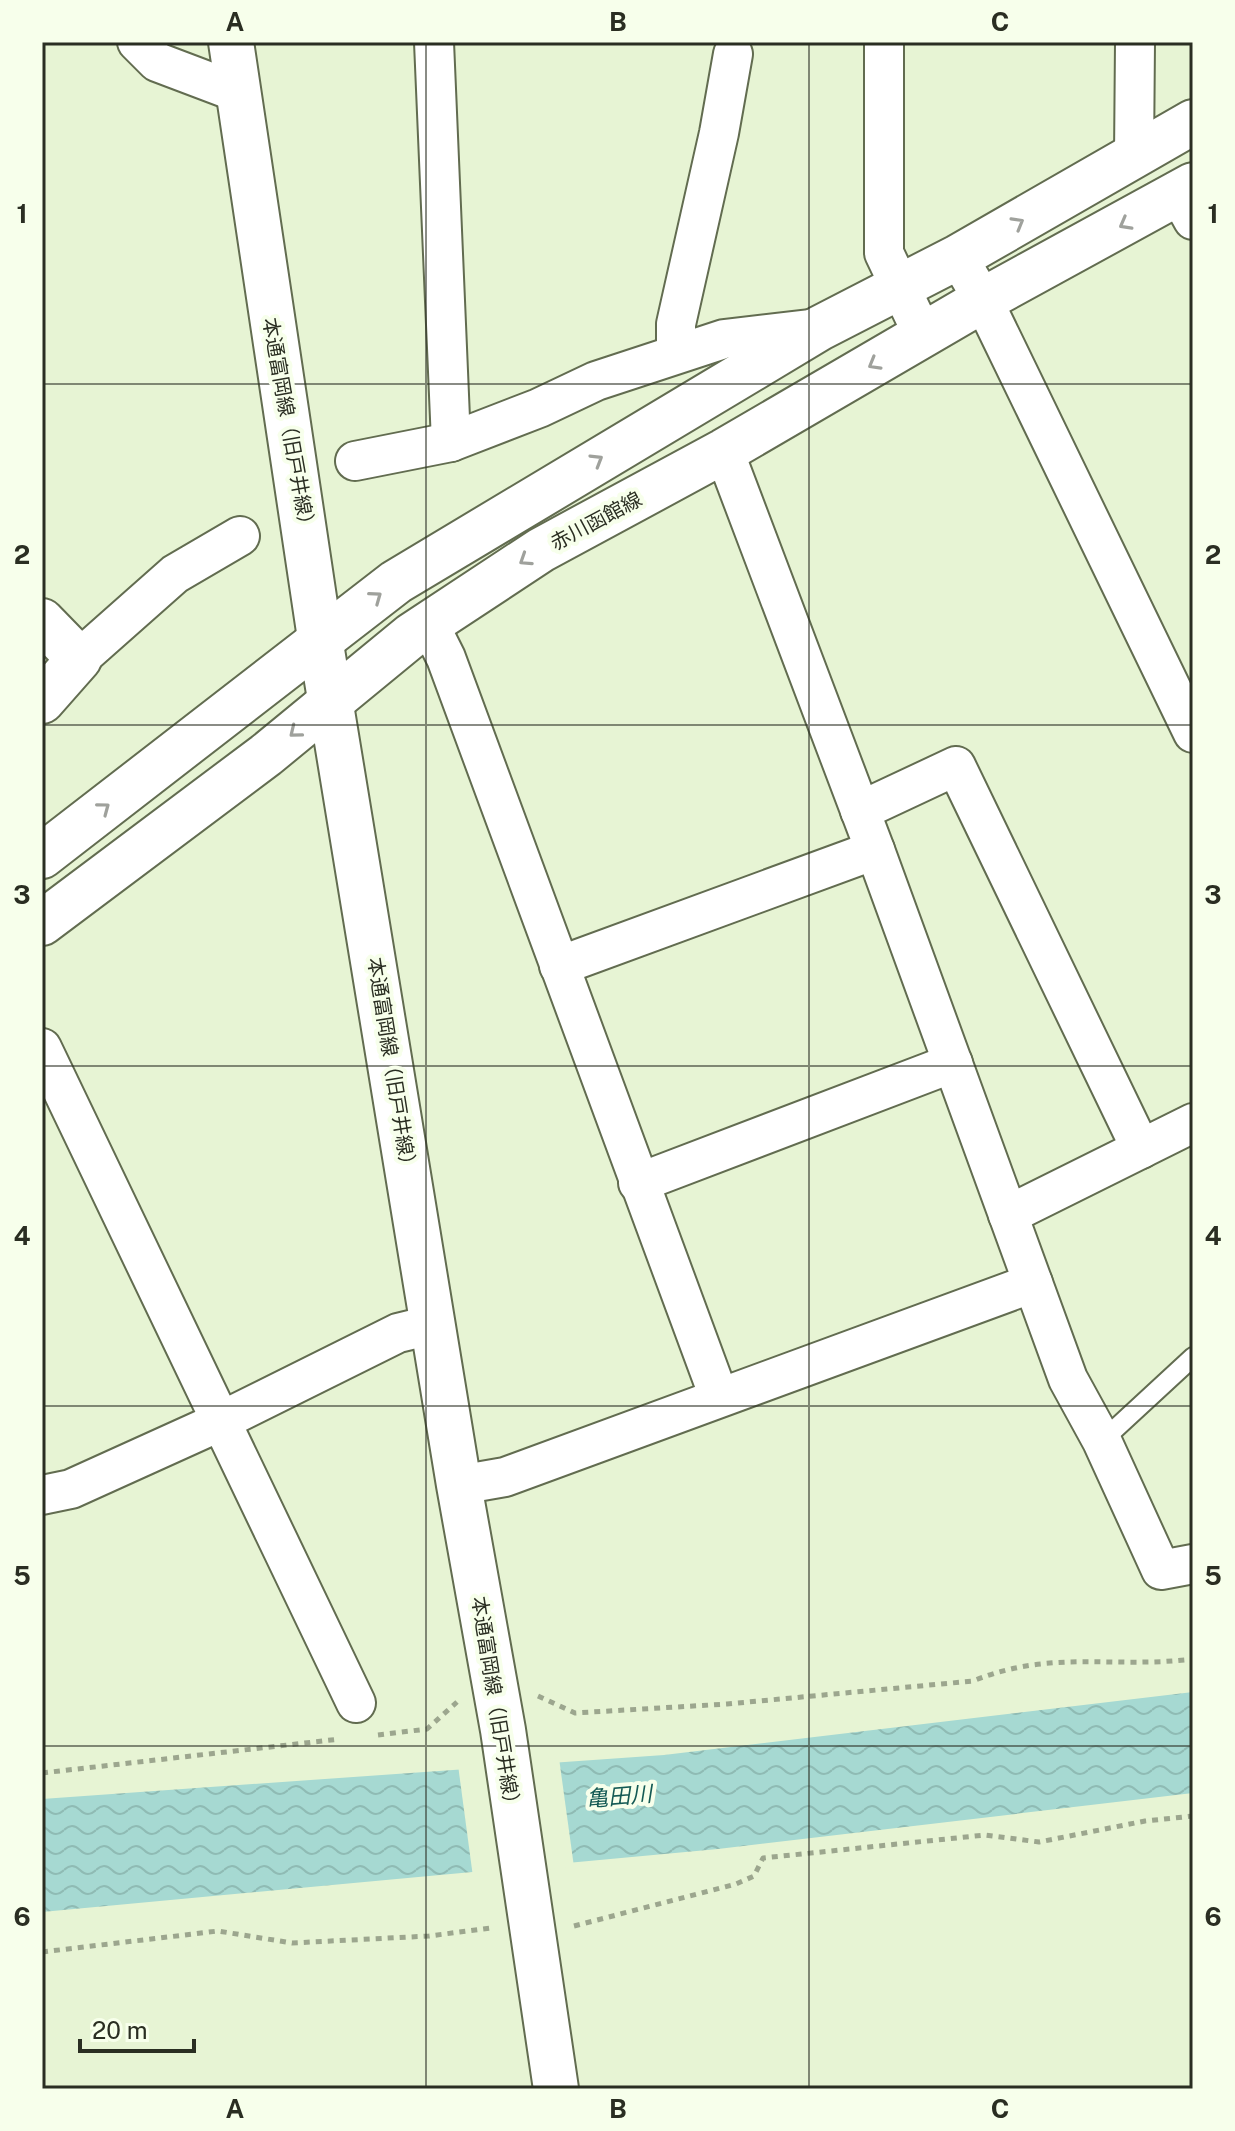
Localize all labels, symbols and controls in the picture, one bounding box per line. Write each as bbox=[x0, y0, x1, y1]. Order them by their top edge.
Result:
text: A bbox=[226, 6, 245, 37]
text: B bbox=[609, 6, 627, 37]
text: C bbox=[991, 6, 1009, 37]
text: 1 bbox=[16, 198, 28, 229]
text: 1 bbox=[1207, 198, 1219, 229]
one-way arrow bbox=[1119, 214, 1134, 229]
one-way arrow bbox=[1010, 217, 1024, 232]
street label: 本通富岡線（旧戸井線） bbox=[258, 316, 320, 536]
one-way arrow bbox=[868, 354, 883, 370]
one-way arrow bbox=[588, 455, 603, 470]
street label: 赤川函館線 bbox=[546, 487, 646, 555]
text: 2 bbox=[14, 539, 30, 570]
text: 2 bbox=[1205, 539, 1221, 570]
one-way arrow bbox=[520, 550, 534, 565]
one-way arrow bbox=[367, 593, 381, 607]
one-way arrow bbox=[290, 722, 304, 737]
one-way arrow bbox=[95, 804, 110, 818]
text: 3 bbox=[13, 879, 31, 910]
text: 3 bbox=[1204, 879, 1222, 910]
street label: 本通富岡線（旧戸井線） bbox=[363, 955, 421, 1177]
text: 4 bbox=[13, 1220, 31, 1251]
text: 4 bbox=[1204, 1220, 1222, 1251]
text: 5 bbox=[13, 1560, 31, 1591]
text: 5 bbox=[1204, 1560, 1222, 1591]
street label: 本通富岡線（旧戸井線） bbox=[467, 1594, 525, 1816]
water label: 亀田川 bbox=[585, 1780, 655, 1812]
text: 6 bbox=[13, 1901, 31, 1932]
text: 6 bbox=[1204, 1901, 1222, 1932]
scale bar bbox=[80, 2003, 194, 2053]
text: 20 m bbox=[92, 2016, 148, 2044]
text: A bbox=[226, 2093, 245, 2124]
text: B bbox=[609, 2093, 627, 2124]
text: C bbox=[991, 2093, 1009, 2124]

